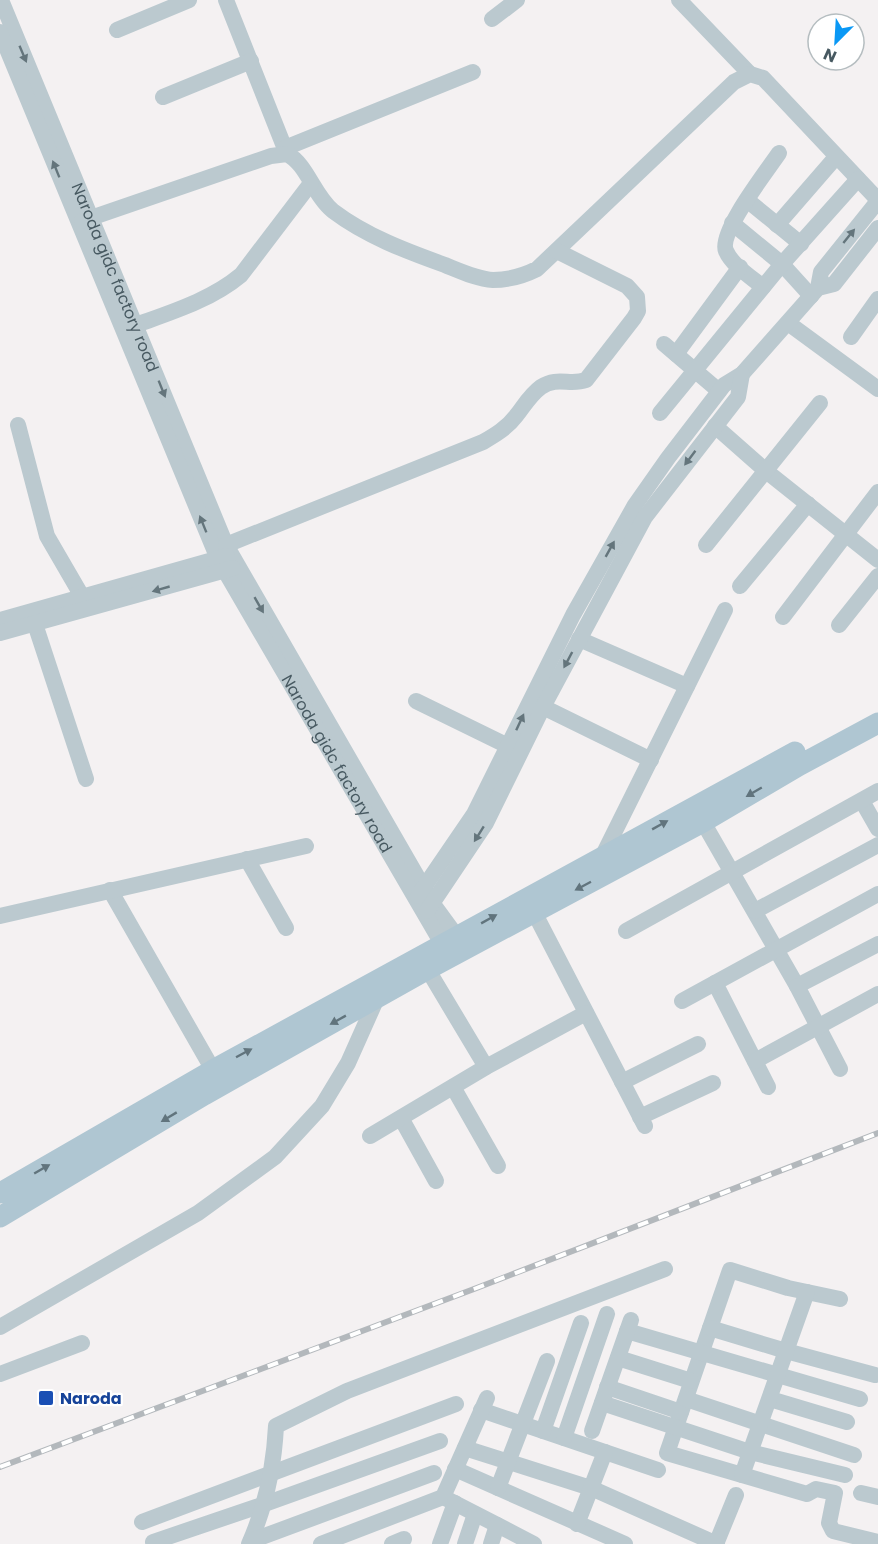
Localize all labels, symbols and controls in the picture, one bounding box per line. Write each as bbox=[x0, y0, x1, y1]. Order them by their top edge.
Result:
north arrow bbox=[806, 12, 866, 72]
text: N bbox=[820, 42, 840, 68]
one-way arrow bbox=[19, 45, 28, 63]
one-way arrow bbox=[51, 160, 60, 178]
street label: Naroda gidc factory road bbox=[66, 179, 165, 375]
one-way arrow bbox=[843, 229, 855, 244]
one-way arrow bbox=[157, 381, 167, 399]
one-way arrow bbox=[685, 450, 697, 465]
one-way arrow bbox=[198, 514, 208, 532]
one-way arrow bbox=[605, 540, 615, 557]
one-way arrow bbox=[152, 584, 170, 594]
one-way arrow bbox=[254, 597, 265, 613]
one-way arrow bbox=[563, 651, 573, 669]
street label: Naroda gidc factory road bbox=[276, 670, 398, 857]
one-way arrow bbox=[515, 714, 524, 731]
one-way arrow bbox=[745, 787, 762, 797]
one-way arrow bbox=[652, 820, 669, 830]
one-way arrow bbox=[474, 826, 485, 842]
one-way arrow bbox=[574, 881, 591, 891]
one-way arrow bbox=[481, 914, 498, 924]
one-way arrow bbox=[329, 1015, 346, 1025]
one-way arrow bbox=[236, 1048, 253, 1058]
one-way arrow bbox=[161, 1111, 177, 1122]
one-way arrow bbox=[34, 1164, 51, 1174]
place label: Naroda bbox=[60, 1387, 122, 1410]
marker: Naroda bbox=[37, 1389, 55, 1407]

